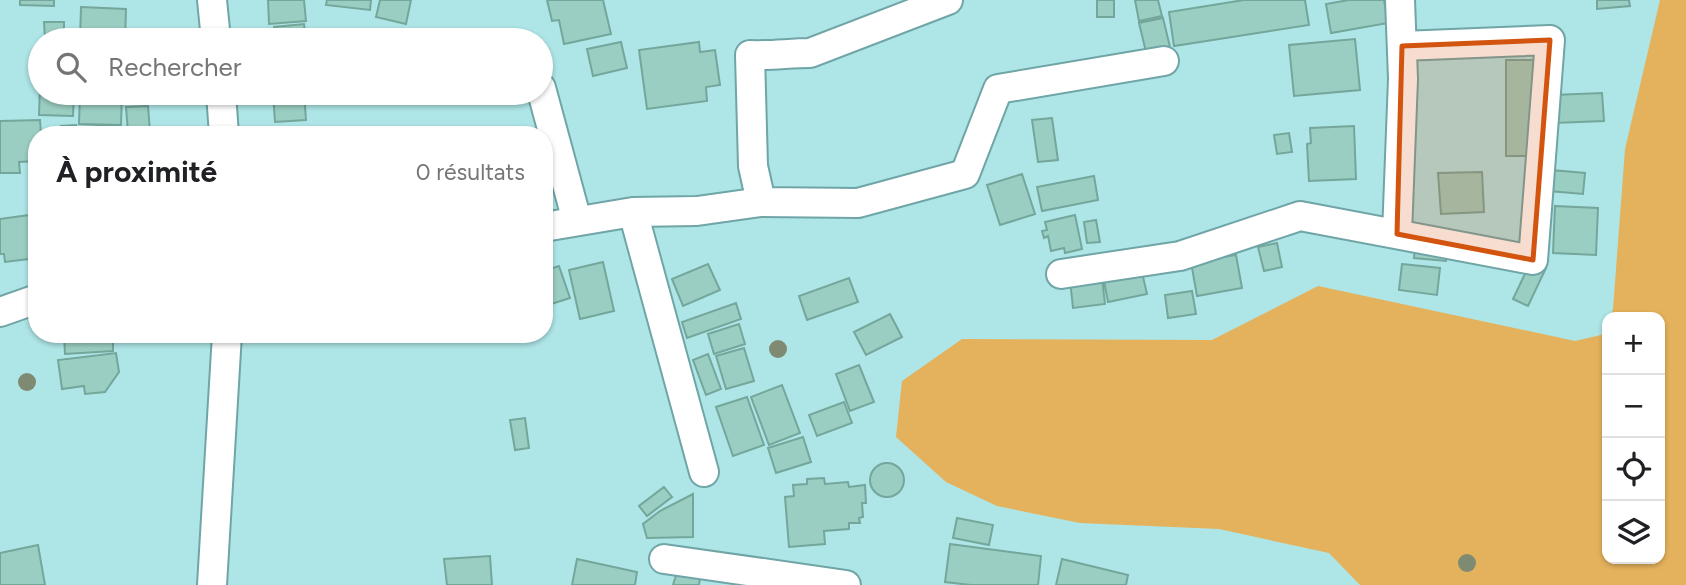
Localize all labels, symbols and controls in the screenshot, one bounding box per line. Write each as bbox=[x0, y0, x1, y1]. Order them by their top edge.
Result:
search box bbox=[28, 28, 553, 105]
icon: search bbox=[52, 48, 90, 86]
text: Rechercher bbox=[108, 51, 242, 83]
text: À proximité bbox=[56, 153, 217, 190]
text: 0 résultats bbox=[416, 158, 525, 186]
map controls bbox=[1602, 312, 1665, 564]
button: + bbox=[1602, 312, 1665, 375]
button: − bbox=[1602, 375, 1665, 438]
button: locate bbox=[1602, 438, 1665, 501]
button: layers bbox=[1602, 501, 1665, 564]

